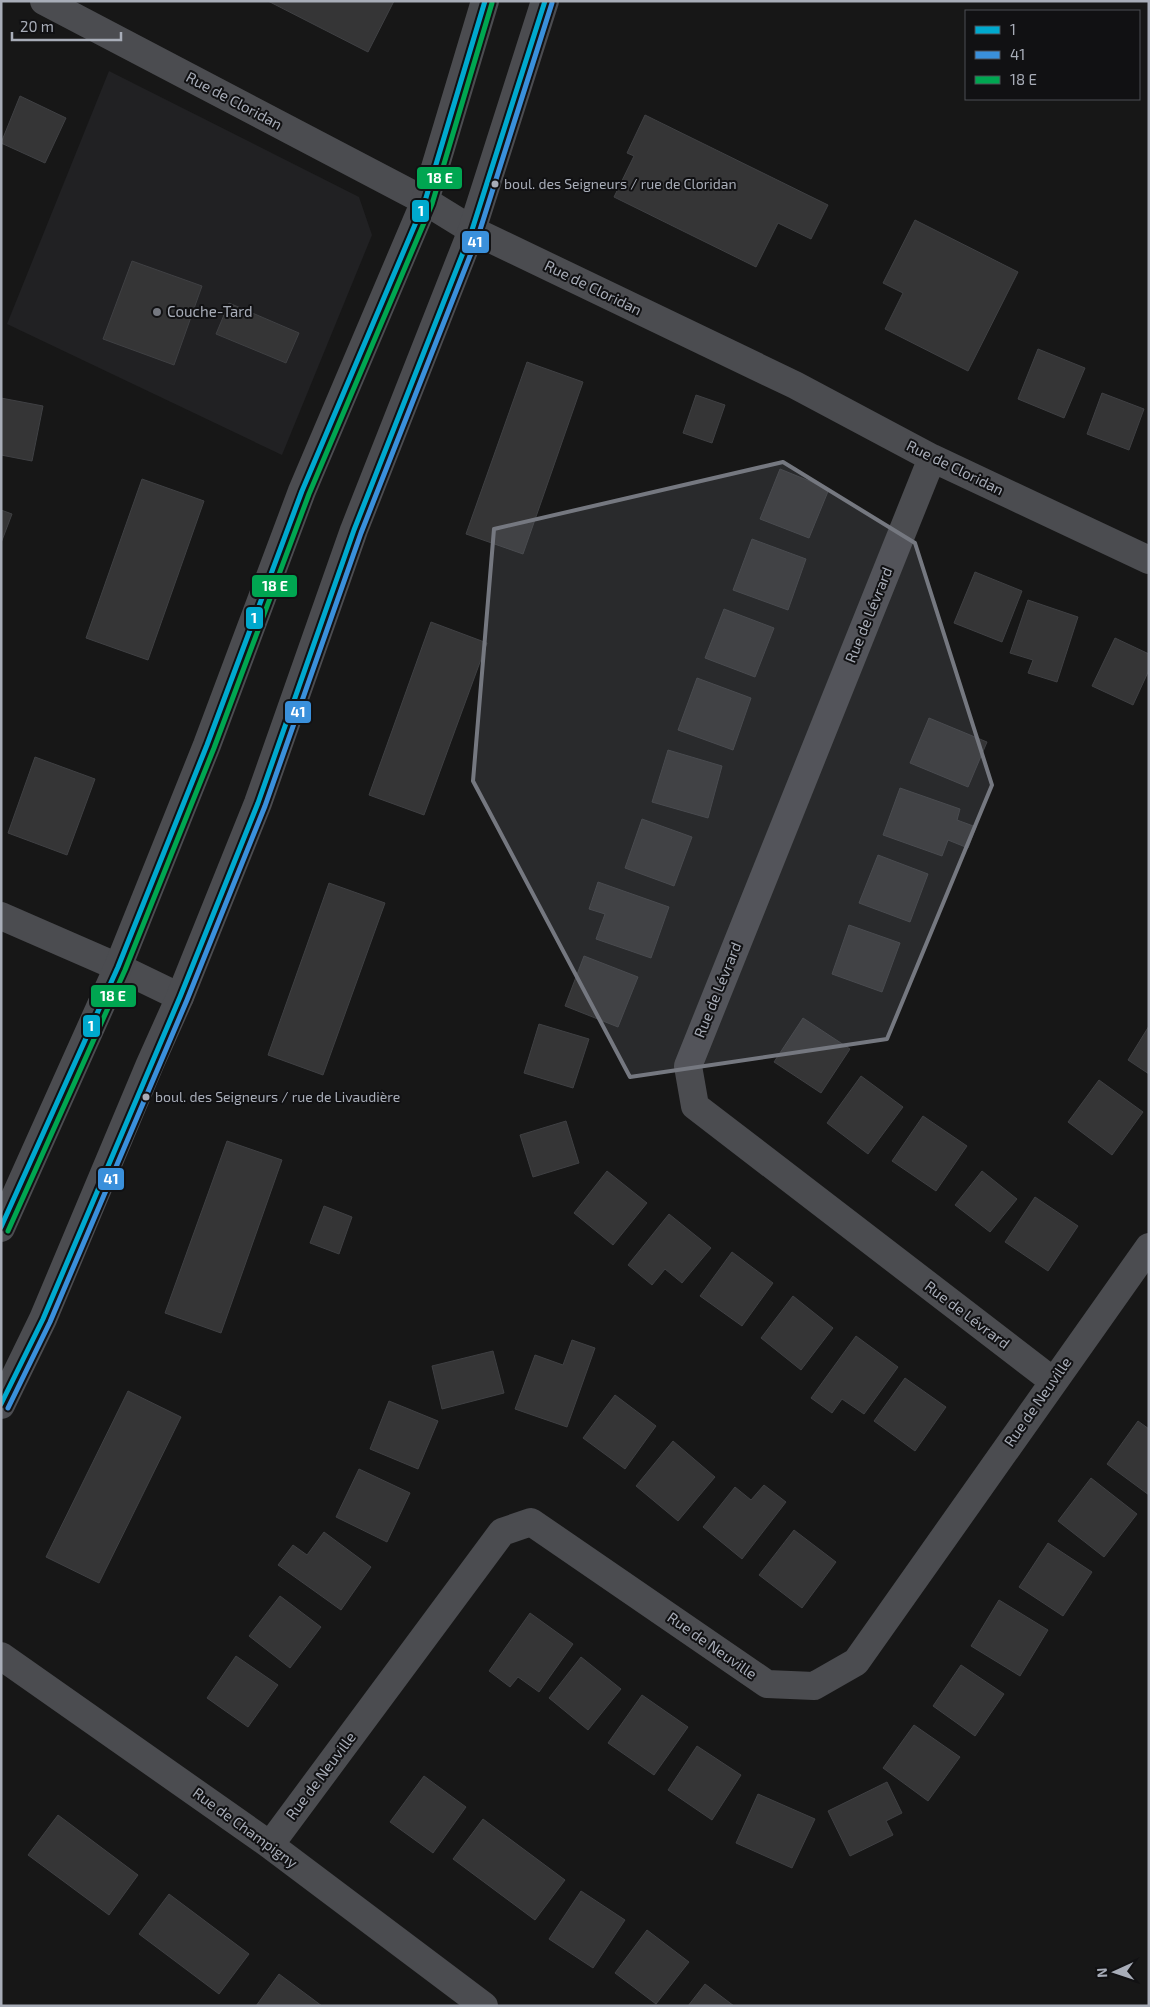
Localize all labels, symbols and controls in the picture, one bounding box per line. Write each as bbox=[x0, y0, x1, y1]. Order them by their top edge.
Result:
scale bar bbox=[12, 10, 121, 42]
legend bbox=[965, 10, 1140, 100]
text: 20 m bbox=[20, 17, 54, 35]
text: 1 bbox=[1010, 20, 1016, 38]
text: 41 bbox=[1010, 45, 1025, 63]
street label: Rue de Cloridan bbox=[183, 67, 286, 133]
text: 18 E bbox=[1010, 70, 1037, 88]
line badge: 18 E bbox=[416, 166, 463, 190]
text: 18 E bbox=[427, 169, 453, 186]
place label: boul. des Seigneurs / rue de Cloridan bbox=[504, 175, 737, 192]
marker: boul. des Seigneurs / rue de Cloridan bbox=[490, 179, 500, 189]
line badge: 1 bbox=[411, 199, 430, 223]
text: 1 bbox=[418, 202, 424, 219]
line badge: 41 bbox=[461, 230, 490, 254]
text: 41 bbox=[468, 233, 482, 250]
street label: Rue de Cloridan bbox=[542, 256, 645, 318]
place label: Couche-Tard bbox=[167, 302, 253, 320]
marker: Couche-Tard bbox=[151, 306, 163, 318]
street label: Rue de Cloridan bbox=[904, 436, 1007, 498]
street label: Rue de Lévrard bbox=[841, 564, 895, 665]
line badge: 18 E bbox=[251, 574, 298, 598]
text: 18 E bbox=[262, 577, 288, 594]
line badge: 1 bbox=[245, 606, 264, 630]
text: 1 bbox=[251, 609, 257, 626]
line badge: 41 bbox=[284, 700, 312, 724]
text: 41 bbox=[291, 703, 305, 720]
street label: Rue de Lévrard bbox=[690, 939, 744, 1040]
line badge: 18 E bbox=[90, 984, 137, 1008]
text: 18 E bbox=[100, 987, 126, 1004]
line badge: 1 bbox=[82, 1014, 101, 1038]
text: 1 bbox=[88, 1017, 94, 1034]
place label: boul. des Seigneurs / rue de Livaudière bbox=[155, 1088, 400, 1105]
marker: boul. des Seigneurs / rue de Livaudière bbox=[141, 1092, 151, 1102]
line badge: 41 bbox=[97, 1167, 125, 1191]
text: 41 bbox=[104, 1170, 118, 1187]
street label: Rue de Lévrard bbox=[922, 1276, 1014, 1352]
street label: Rue de Neuville bbox=[1000, 1353, 1075, 1450]
street label: Rue de Neuville bbox=[664, 1608, 761, 1683]
street label: Rue de Neuville bbox=[281, 1728, 359, 1823]
street label: Rue de Champigny bbox=[190, 1783, 302, 1871]
north arrow bbox=[1090, 1947, 1140, 1997]
text: N bbox=[1093, 1967, 1110, 1978]

